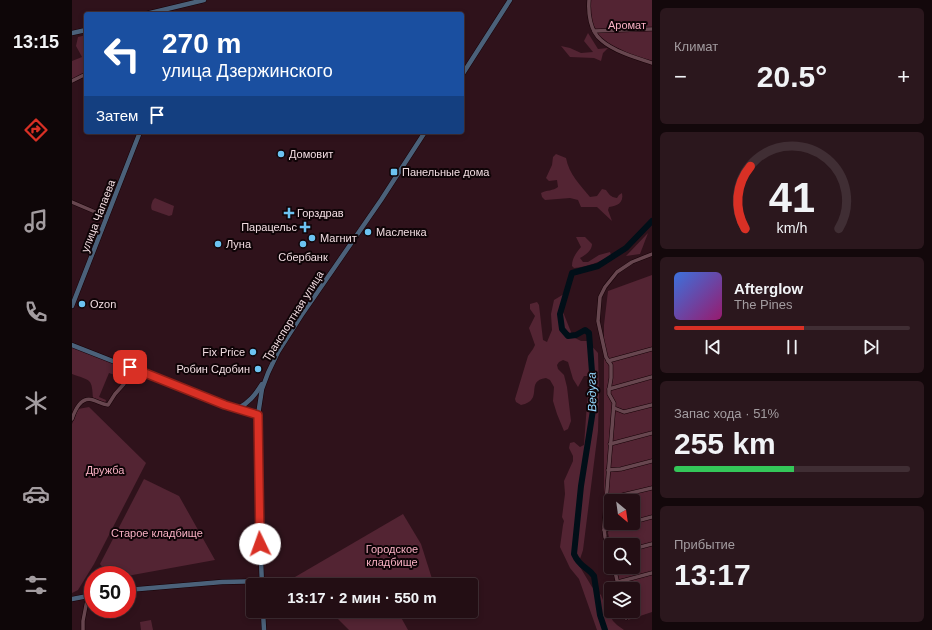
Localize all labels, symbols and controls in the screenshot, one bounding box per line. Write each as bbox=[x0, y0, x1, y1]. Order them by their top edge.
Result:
park label: Аромат bbox=[608, 19, 646, 31]
icon: left bbox=[96, 28, 148, 80]
text: 270 m bbox=[162, 28, 241, 59]
text: 13:15 bbox=[13, 32, 59, 52]
text: Климат bbox=[674, 39, 718, 54]
text: 20.5° bbox=[757, 60, 827, 93]
text: улица Дзержинского bbox=[162, 61, 333, 81]
text: − bbox=[674, 64, 687, 89]
text: + bbox=[897, 64, 910, 89]
icon: arrive bbox=[146, 104, 168, 126]
text: Затем bbox=[96, 107, 138, 124]
icon: directions bbox=[22, 116, 50, 144]
place label: Домовит bbox=[289, 148, 333, 160]
marker: Домовит bbox=[276, 149, 286, 159]
place label: Панельные дома bbox=[402, 166, 490, 178]
marker: Панельные дома bbox=[389, 167, 399, 177]
text: 41 bbox=[769, 173, 815, 220]
street label: улица Чапаева bbox=[79, 177, 118, 254]
icon: music bbox=[22, 207, 50, 235]
place label: Горздрав bbox=[297, 207, 344, 219]
marker: Горздрав bbox=[284, 208, 294, 218]
text: km/h bbox=[777, 219, 808, 235]
place label: Парацельс bbox=[241, 221, 297, 233]
marker: Парацельс bbox=[300, 222, 310, 232]
place label: Масленка bbox=[376, 226, 428, 238]
marker: Масленка bbox=[363, 227, 373, 237]
place label: Магнит bbox=[320, 232, 357, 244]
marker: Магнит bbox=[307, 233, 317, 243]
place label: Луна bbox=[226, 238, 252, 250]
marker: Луна bbox=[213, 239, 223, 249]
marker: Сбербанк bbox=[298, 239, 308, 249]
place label: Сбербанк bbox=[278, 251, 328, 263]
street label: Транспортная улица bbox=[260, 268, 326, 363]
text: Afterglow bbox=[734, 280, 803, 297]
text: The Pines bbox=[734, 297, 793, 312]
icon: phone bbox=[22, 298, 50, 326]
place label: Ozon bbox=[90, 298, 116, 310]
marker: Ozon bbox=[77, 299, 87, 309]
icon: previous bbox=[702, 336, 724, 358]
icon: pause bbox=[781, 336, 803, 358]
icon: next bbox=[860, 336, 882, 358]
place label: Fix Price bbox=[202, 346, 245, 358]
marker: Fix Price bbox=[248, 347, 258, 357]
pin bbox=[113, 350, 147, 384]
icon: arrive bbox=[119, 356, 141, 378]
place label: Робин Сдобин bbox=[176, 363, 250, 375]
marker: Робин Сдобин bbox=[253, 364, 263, 374]
water label: Ведуга bbox=[585, 372, 599, 412]
icon: climate bbox=[22, 389, 50, 417]
text: Запас хода · 51% bbox=[674, 406, 779, 421]
text: 255 km bbox=[674, 427, 776, 460]
park label: Дружба bbox=[86, 464, 125, 476]
icon: car bbox=[22, 480, 50, 508]
north arrow bbox=[604, 494, 640, 530]
map controls bbox=[604, 494, 640, 618]
position arrow bbox=[239, 523, 281, 565]
park label: Старое кладбище bbox=[111, 527, 203, 539]
text: Прибытие bbox=[674, 537, 735, 552]
button: search bbox=[604, 538, 640, 574]
park label: Городское кладбище bbox=[366, 543, 418, 568]
text: 13:17 bbox=[674, 558, 751, 591]
speed limit sign: 50 bbox=[84, 566, 136, 618]
icon: filters bbox=[22, 571, 50, 599]
button: layers bbox=[604, 582, 640, 618]
text: 13:17 · 2 мин · 550 m bbox=[287, 589, 437, 606]

